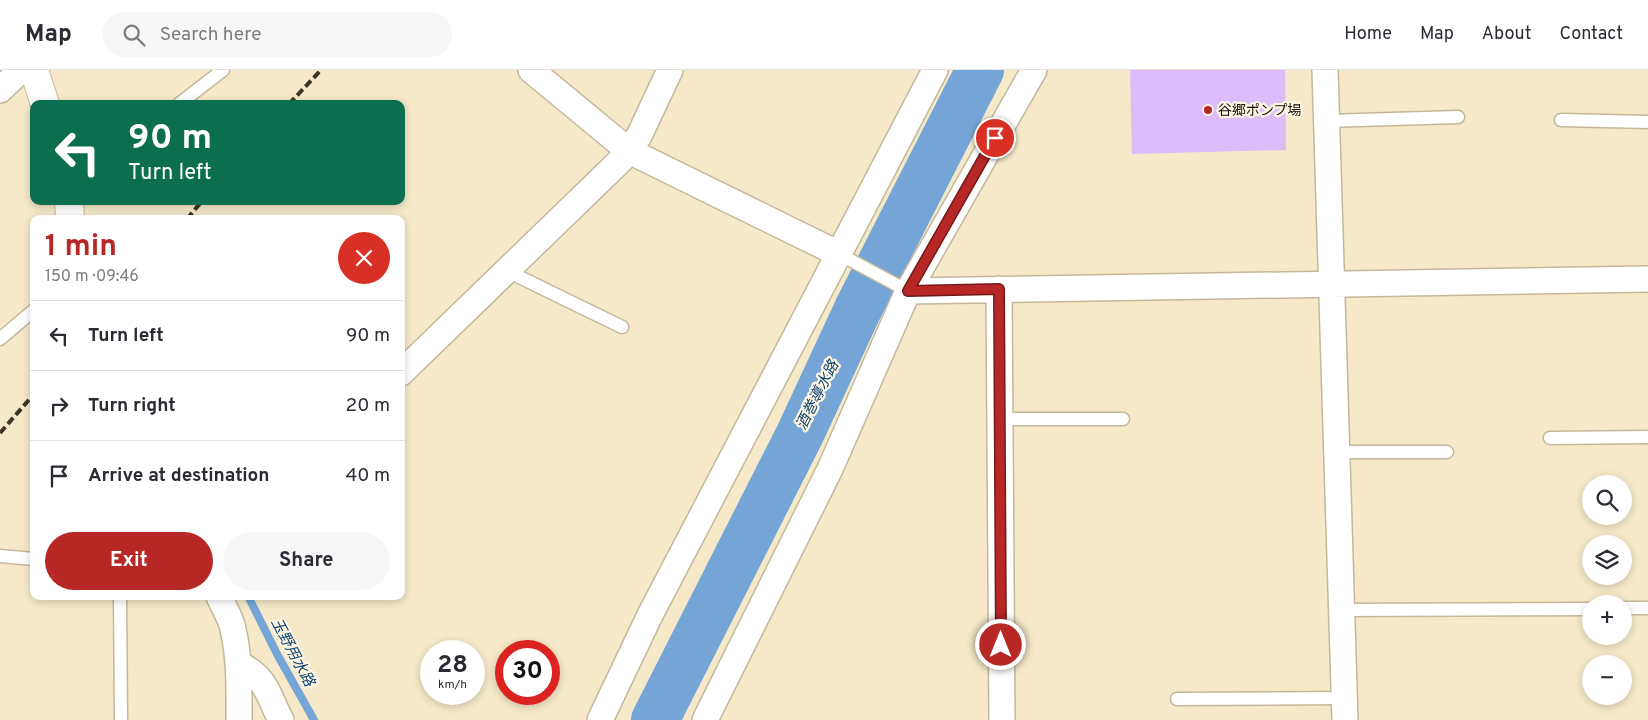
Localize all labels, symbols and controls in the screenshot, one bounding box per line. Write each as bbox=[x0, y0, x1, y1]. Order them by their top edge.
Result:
search box bbox=[102, 12, 452, 57]
text: Map bbox=[25, 20, 72, 50]
icon: search bbox=[120, 21, 148, 49]
text: Search here bbox=[160, 23, 261, 47]
text: Home bbox=[1344, 23, 1392, 46]
text: Map bbox=[1420, 23, 1454, 46]
text: About bbox=[1482, 23, 1531, 46]
text: Contact bbox=[1559, 23, 1623, 46]
place label: 谷郷ポンプ場 bbox=[1218, 103, 1302, 120]
marker: 谷郷ポンプ場 bbox=[1202, 104, 1214, 116]
text: 90 m bbox=[128, 117, 212, 161]
pin bbox=[974, 117, 1016, 159]
icon: left bbox=[45, 120, 110, 185]
icon: arrive bbox=[981, 124, 1009, 152]
text: Turn left bbox=[128, 160, 211, 187]
text: 1 min bbox=[45, 229, 117, 266]
button: close bbox=[338, 232, 390, 284]
text: 150 m · 09:46 bbox=[45, 267, 139, 287]
icon: left bbox=[45, 322, 73, 350]
text: Turn left bbox=[88, 324, 164, 348]
text: 90 m bbox=[346, 324, 390, 348]
water label: 酒巻導水路 bbox=[793, 356, 845, 433]
icon: right bbox=[45, 392, 73, 420]
text: Turn right bbox=[88, 394, 176, 418]
text: 20 m bbox=[346, 394, 390, 418]
icon: arrive bbox=[45, 462, 73, 490]
text: Arrive at destination bbox=[88, 464, 269, 488]
text: 40 m bbox=[345, 464, 390, 488]
map controls bbox=[1582, 475, 1632, 705]
button: search bbox=[1582, 475, 1632, 525]
button: Exit bbox=[45, 532, 213, 590]
button: Share bbox=[223, 532, 390, 590]
button: layers bbox=[1582, 535, 1632, 585]
button: + bbox=[1582, 595, 1632, 645]
water label: 玉野用水路 bbox=[266, 615, 319, 692]
position arrow bbox=[974, 618, 1026, 670]
speed limit sign: 30 bbox=[495, 640, 560, 705]
text: 28 bbox=[437, 650, 468, 682]
button: − bbox=[1582, 655, 1632, 705]
text: km/h bbox=[438, 677, 467, 693]

